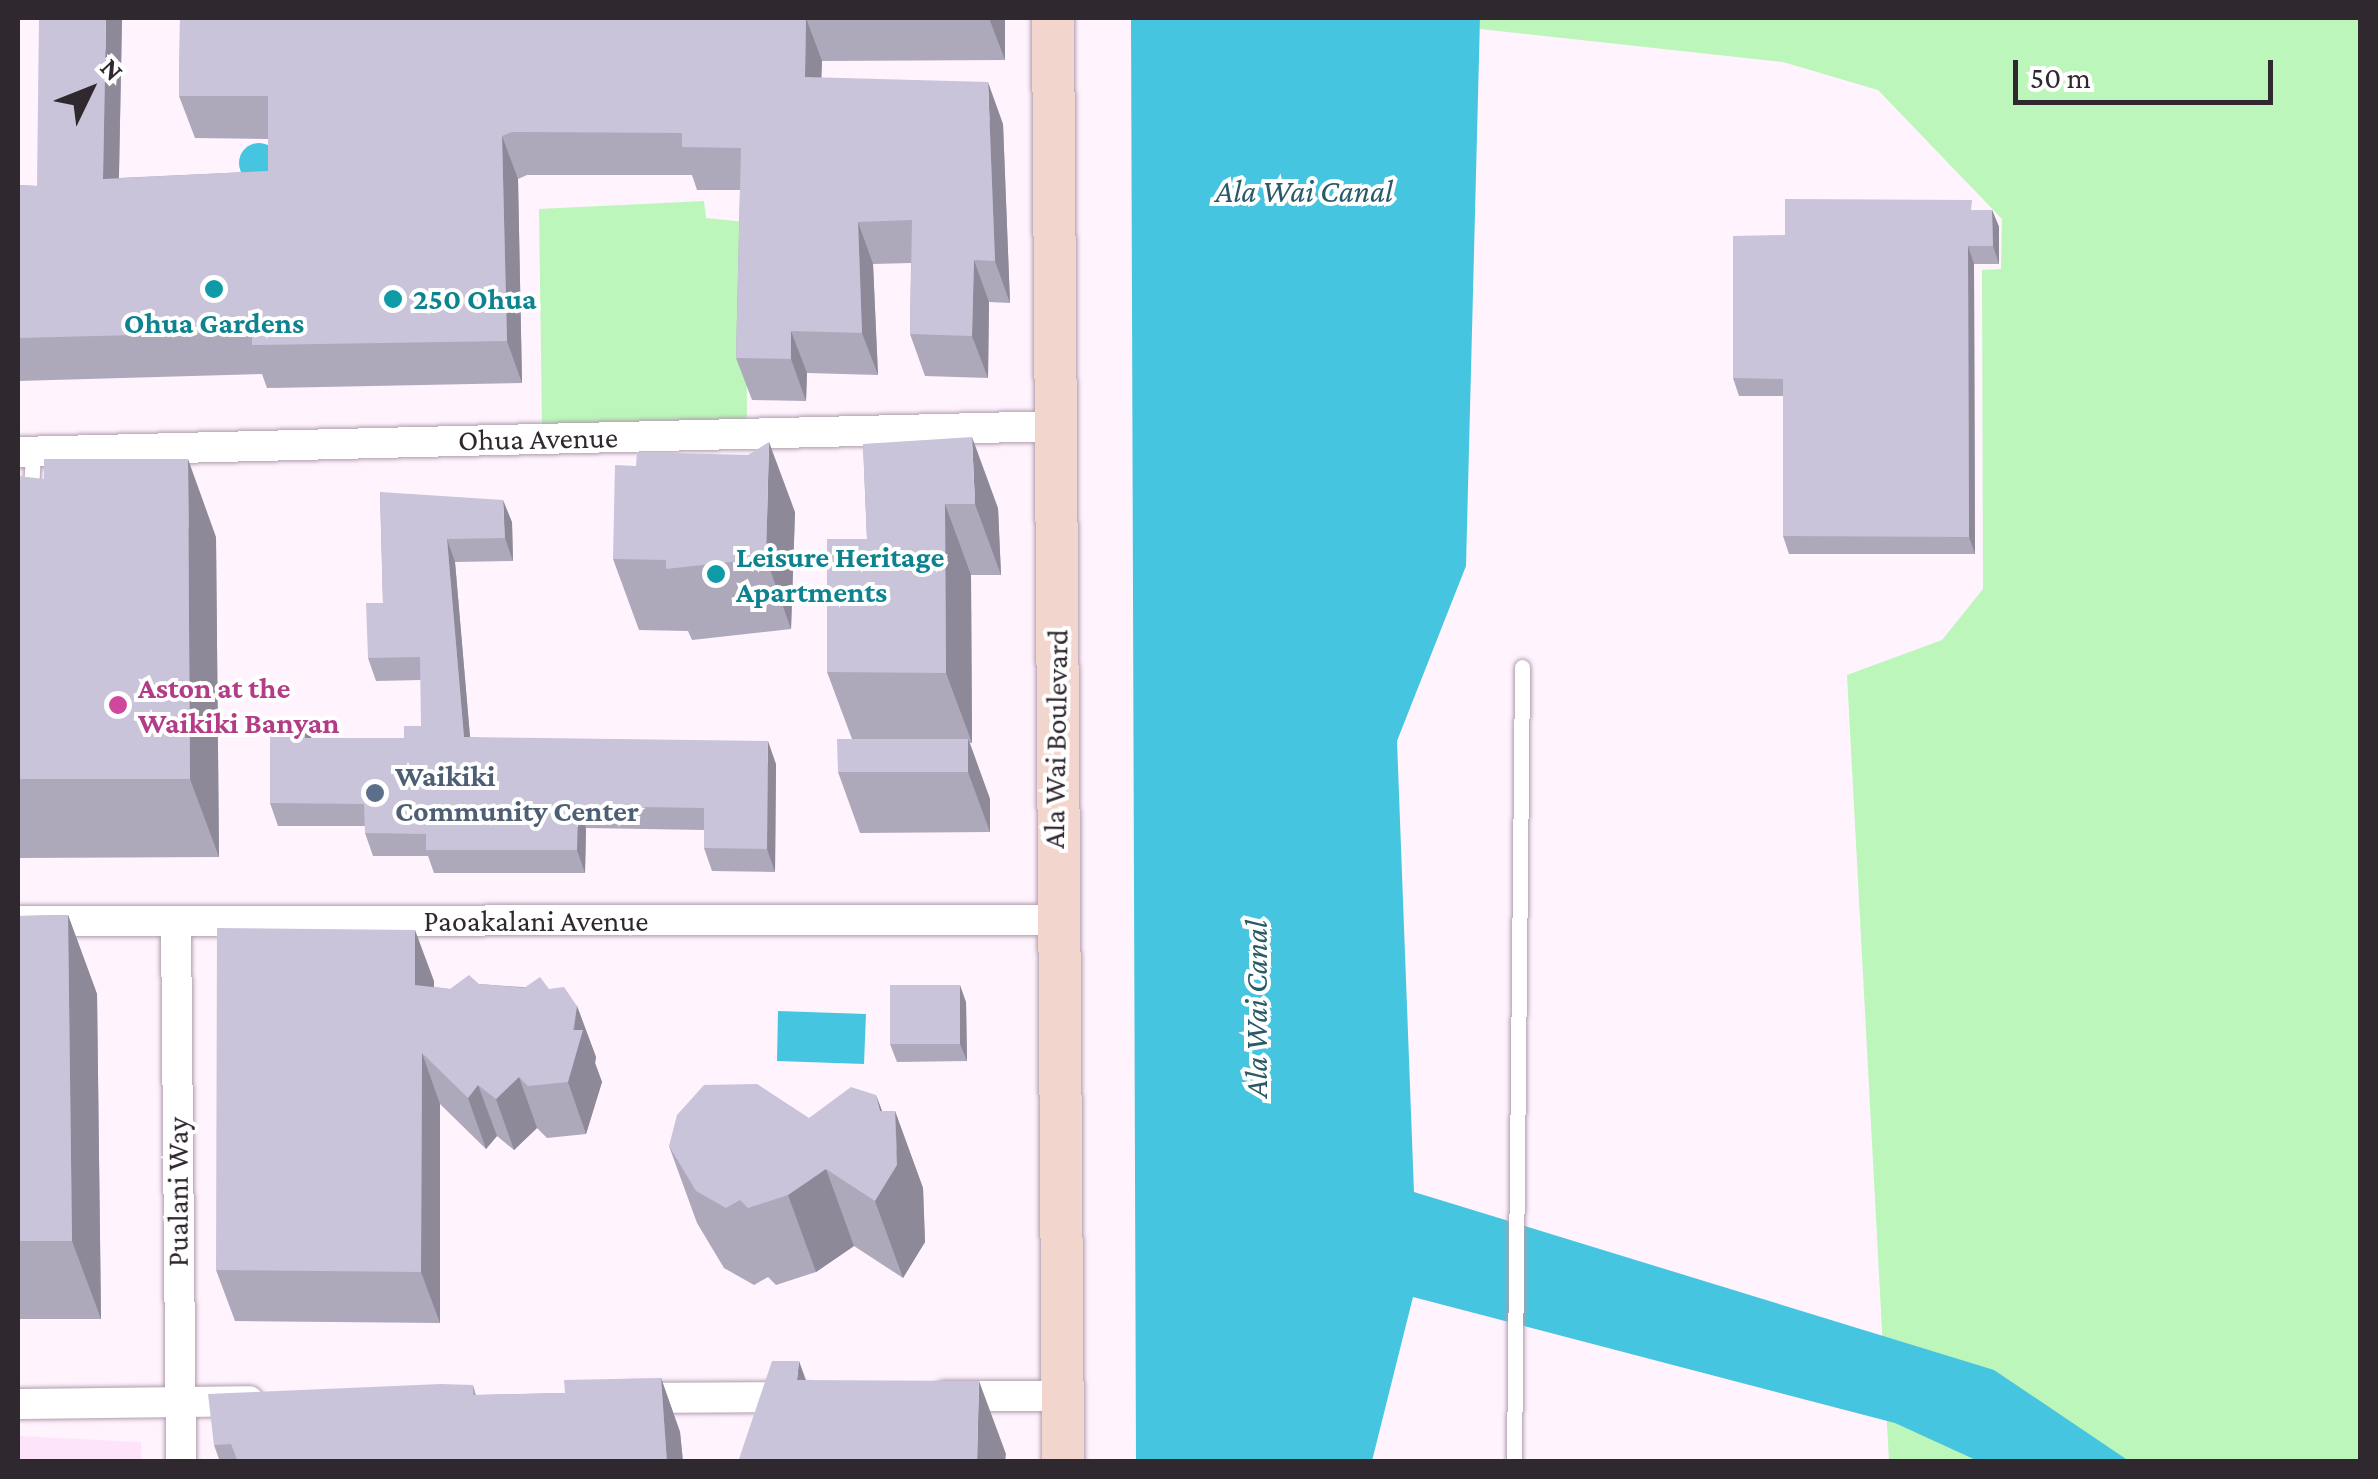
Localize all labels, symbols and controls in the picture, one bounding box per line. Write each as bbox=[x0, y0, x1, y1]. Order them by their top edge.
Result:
north arrow bbox=[40, 40, 140, 140]
scale bar bbox=[2018, 40, 2278, 102]
text: N bbox=[94, 52, 130, 87]
text: 50 m bbox=[2030, 61, 2091, 94]
water label: Ala Wai Canal bbox=[1215, 172, 1393, 210]
marker: Ohua Gardens bbox=[203, 278, 225, 300]
place label: 250 Ohua bbox=[413, 281, 537, 317]
marker: 250 Ohua bbox=[382, 288, 404, 310]
place label: Ohua Gardens bbox=[124, 305, 304, 341]
street label: Ohua Avenue bbox=[458, 420, 618, 458]
place label: Leisure Heritage Apartments bbox=[736, 539, 944, 610]
marker: Leisure Heritage Apartments bbox=[705, 563, 727, 585]
street label: Ala Wai Boulevard bbox=[1036, 629, 1076, 849]
place label: Aston at the Waikiki Banyan bbox=[138, 670, 340, 740]
marker: Aston at the Waikiki Banyan bbox=[107, 694, 129, 716]
place label: Waikiki Community Center bbox=[395, 758, 639, 828]
marker: Waikiki Community Center bbox=[364, 782, 386, 804]
street label: Paoakalani Avenue bbox=[423, 903, 649, 939]
water label: Ala Wai Canal bbox=[1237, 920, 1275, 1098]
street label: Pualani Way bbox=[160, 1117, 196, 1267]

